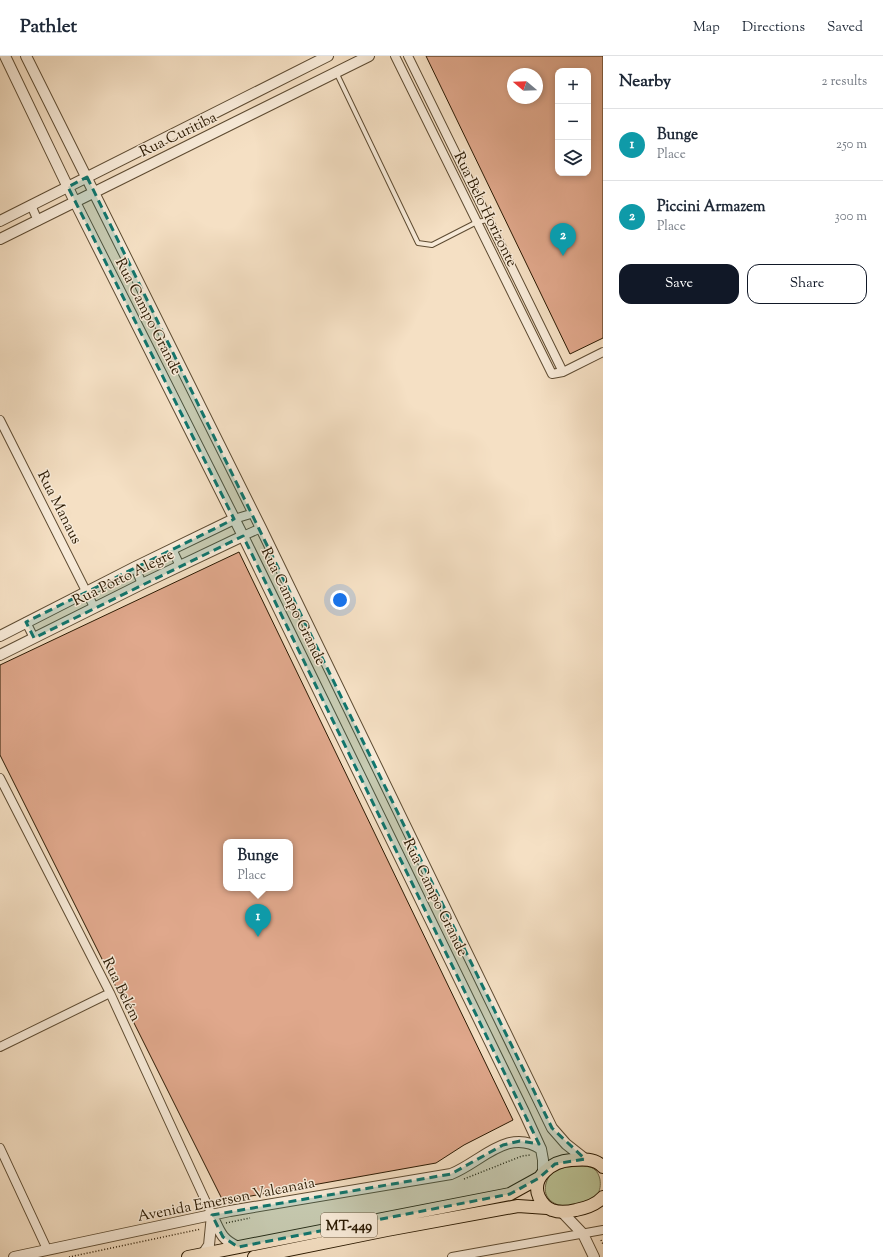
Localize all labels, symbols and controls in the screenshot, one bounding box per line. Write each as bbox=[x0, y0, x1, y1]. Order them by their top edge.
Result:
text: Pathlet bbox=[20, 14, 77, 41]
text: Map bbox=[693, 18, 720, 38]
text: Directions bbox=[742, 18, 805, 38]
text: Saved bbox=[827, 18, 863, 38]
north arrow bbox=[507, 68, 543, 104]
map controls bbox=[555, 68, 591, 176]
button: + bbox=[555, 68, 591, 104]
text: Nearby bbox=[619, 70, 671, 94]
text: 2 results bbox=[822, 73, 867, 91]
button: − bbox=[555, 104, 591, 140]
street label: Rua Curitiba bbox=[136, 108, 221, 163]
text: Bunge bbox=[657, 125, 698, 146]
text: 1 bbox=[630, 136, 634, 154]
text: 250 m bbox=[836, 136, 867, 154]
button: layers bbox=[555, 140, 591, 176]
text: Place bbox=[657, 146, 686, 164]
street label: Rua Belo Horizonte bbox=[448, 149, 522, 271]
text: Piccini Armazem bbox=[657, 197, 765, 218]
text: 2 bbox=[629, 208, 635, 226]
text: 300 m bbox=[835, 208, 867, 226]
text: Place bbox=[657, 218, 686, 236]
pin: 2 bbox=[550, 223, 576, 256]
street label: Rua Campo Grande bbox=[109, 255, 186, 379]
button: Save bbox=[619, 264, 739, 304]
button: Share bbox=[747, 264, 867, 304]
street label: Rua Manaus bbox=[31, 467, 86, 548]
street label: Rua Campo Grande bbox=[255, 544, 330, 669]
street label: Rua Pôrto Alegre bbox=[69, 545, 178, 612]
your location bbox=[330, 590, 350, 610]
street label: Rua Campo Grande bbox=[397, 835, 472, 960]
popup bbox=[223, 839, 293, 891]
text: Bunge bbox=[237, 846, 279, 867]
text: Place bbox=[237, 867, 266, 885]
pin: 1 bbox=[245, 904, 271, 937]
street label: Rua Belém bbox=[96, 954, 145, 1026]
street label: Avenida Emerson Valcanaia bbox=[136, 1173, 317, 1228]
road number: MT-449 bbox=[321, 1213, 377, 1237]

